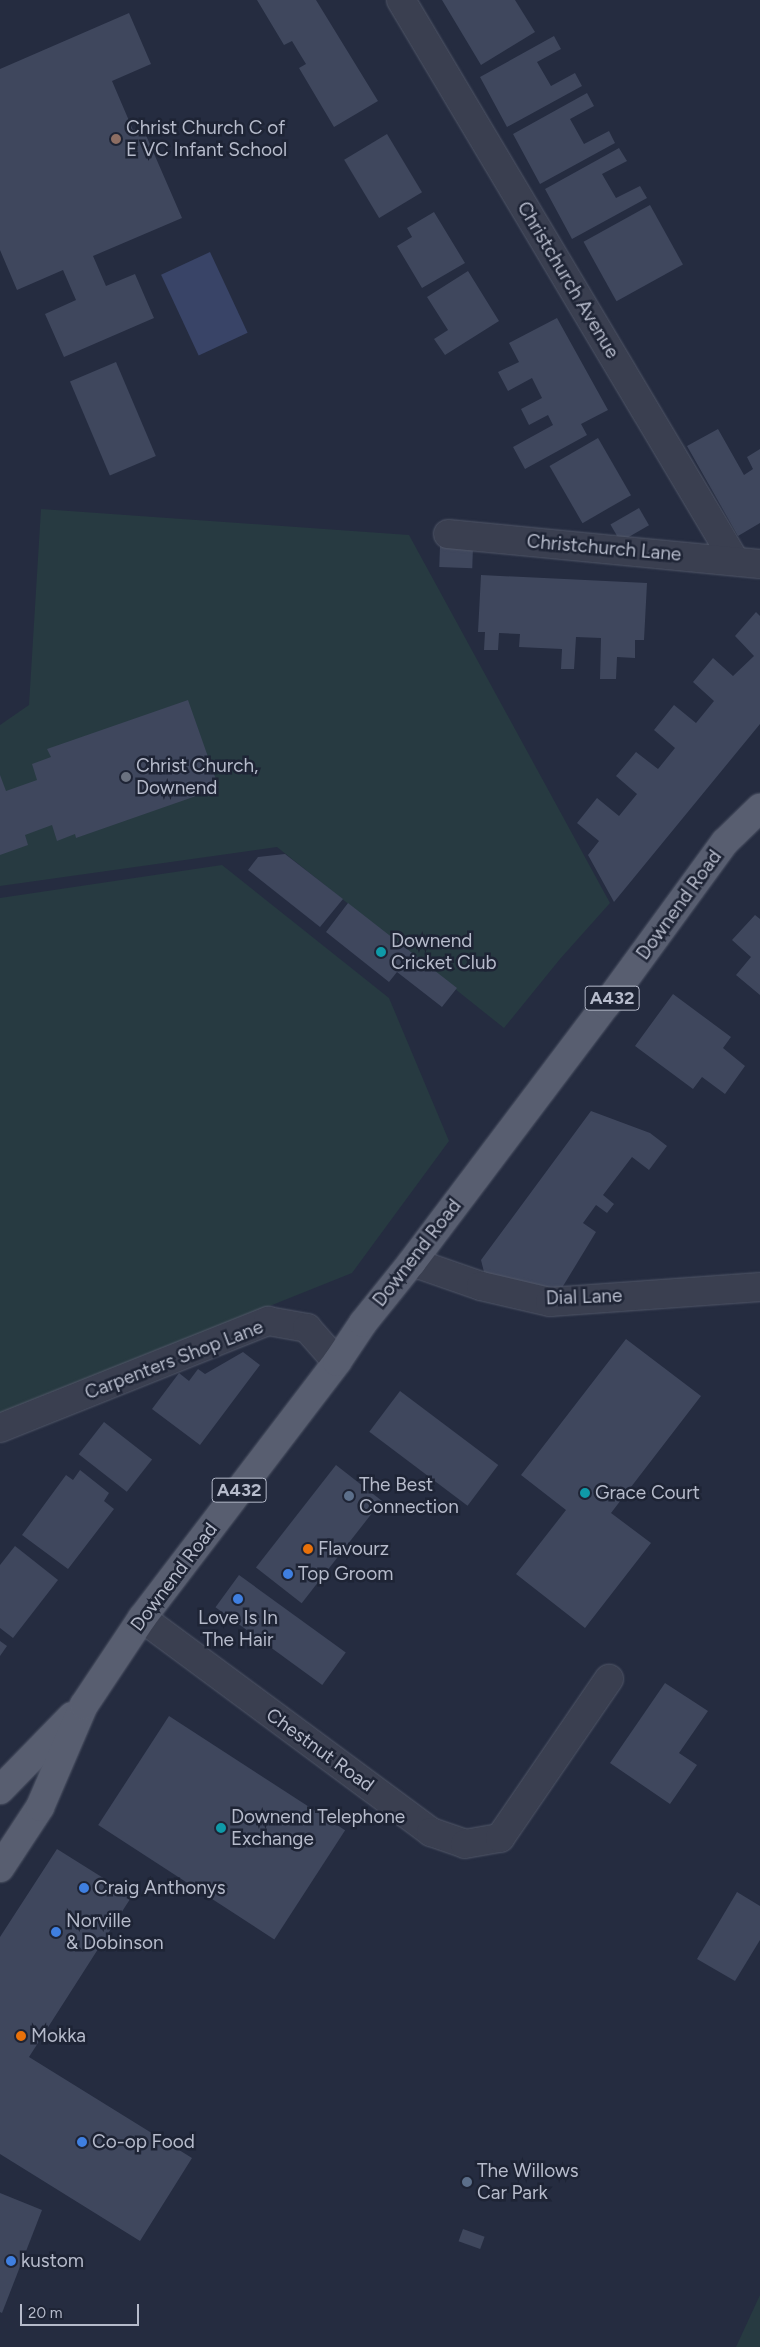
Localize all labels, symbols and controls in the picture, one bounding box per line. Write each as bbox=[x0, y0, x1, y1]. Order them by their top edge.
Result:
place label: Christ Church C of E VC Infant School bbox=[126, 117, 287, 161]
marker: Christ Church C of E VC Infant School bbox=[110, 133, 122, 145]
street label: Christchurch Avenue bbox=[512, 197, 624, 363]
street label: Christchurch Lane bbox=[526, 530, 682, 566]
place label: Christ Church, Downend bbox=[136, 755, 258, 799]
marker: Christ Church, Downend bbox=[120, 771, 132, 783]
street label: Downend Road bbox=[632, 846, 726, 964]
place label: Downend Cricket Club bbox=[391, 930, 497, 974]
marker: Downend Cricket Club bbox=[375, 946, 387, 958]
road number: A432 bbox=[584, 982, 640, 1014]
street label: Downend Road bbox=[368, 1195, 466, 1311]
street label: Dial Lane bbox=[545, 1284, 623, 1310]
street label: Carpenters Shop Lane bbox=[82, 1315, 266, 1405]
road number: A432 bbox=[212, 1474, 266, 1506]
place label: The Best Connection bbox=[359, 1474, 459, 1518]
place label: Grace Court bbox=[595, 1482, 700, 1504]
marker: Grace Court bbox=[579, 1487, 591, 1499]
marker: The Best Connection bbox=[343, 1490, 355, 1502]
street label: Downend Road bbox=[126, 1518, 222, 1636]
place label: Flavourz bbox=[318, 1538, 389, 1560]
marker: Flavourz bbox=[302, 1543, 314, 1555]
place label: Top Groom bbox=[298, 1563, 393, 1585]
marker: Top Groom bbox=[282, 1568, 294, 1580]
marker: Love Is In The Hair bbox=[232, 1593, 244, 1605]
place label: Love Is In The Hair bbox=[198, 1607, 278, 1651]
street label: Chestnut Road bbox=[262, 1703, 378, 1797]
place label: Downend Telephone Exchange bbox=[231, 1806, 405, 1850]
marker: Downend Telephone Exchange bbox=[215, 1822, 227, 1834]
place label: Craig Anthonys bbox=[94, 1877, 226, 1899]
marker: Craig Anthonys bbox=[78, 1882, 90, 1894]
place label: Norville & Dobinson bbox=[66, 1910, 164, 1954]
marker: Norville & Dobinson bbox=[50, 1926, 62, 1938]
place label: Mokka bbox=[31, 2025, 86, 2047]
marker: Mokka bbox=[15, 2030, 27, 2042]
place label: Co-op Food bbox=[92, 2131, 195, 2153]
marker: Co-op Food bbox=[76, 2136, 88, 2148]
place label: The Willows Car Park bbox=[477, 2160, 579, 2204]
marker: The Willows Car Park bbox=[461, 2176, 473, 2188]
place label: kustom bbox=[21, 2250, 84, 2272]
marker: kustom bbox=[5, 2255, 17, 2267]
scale bar bbox=[22, 2294, 141, 2326]
text: 20 m bbox=[28, 2304, 62, 2322]

